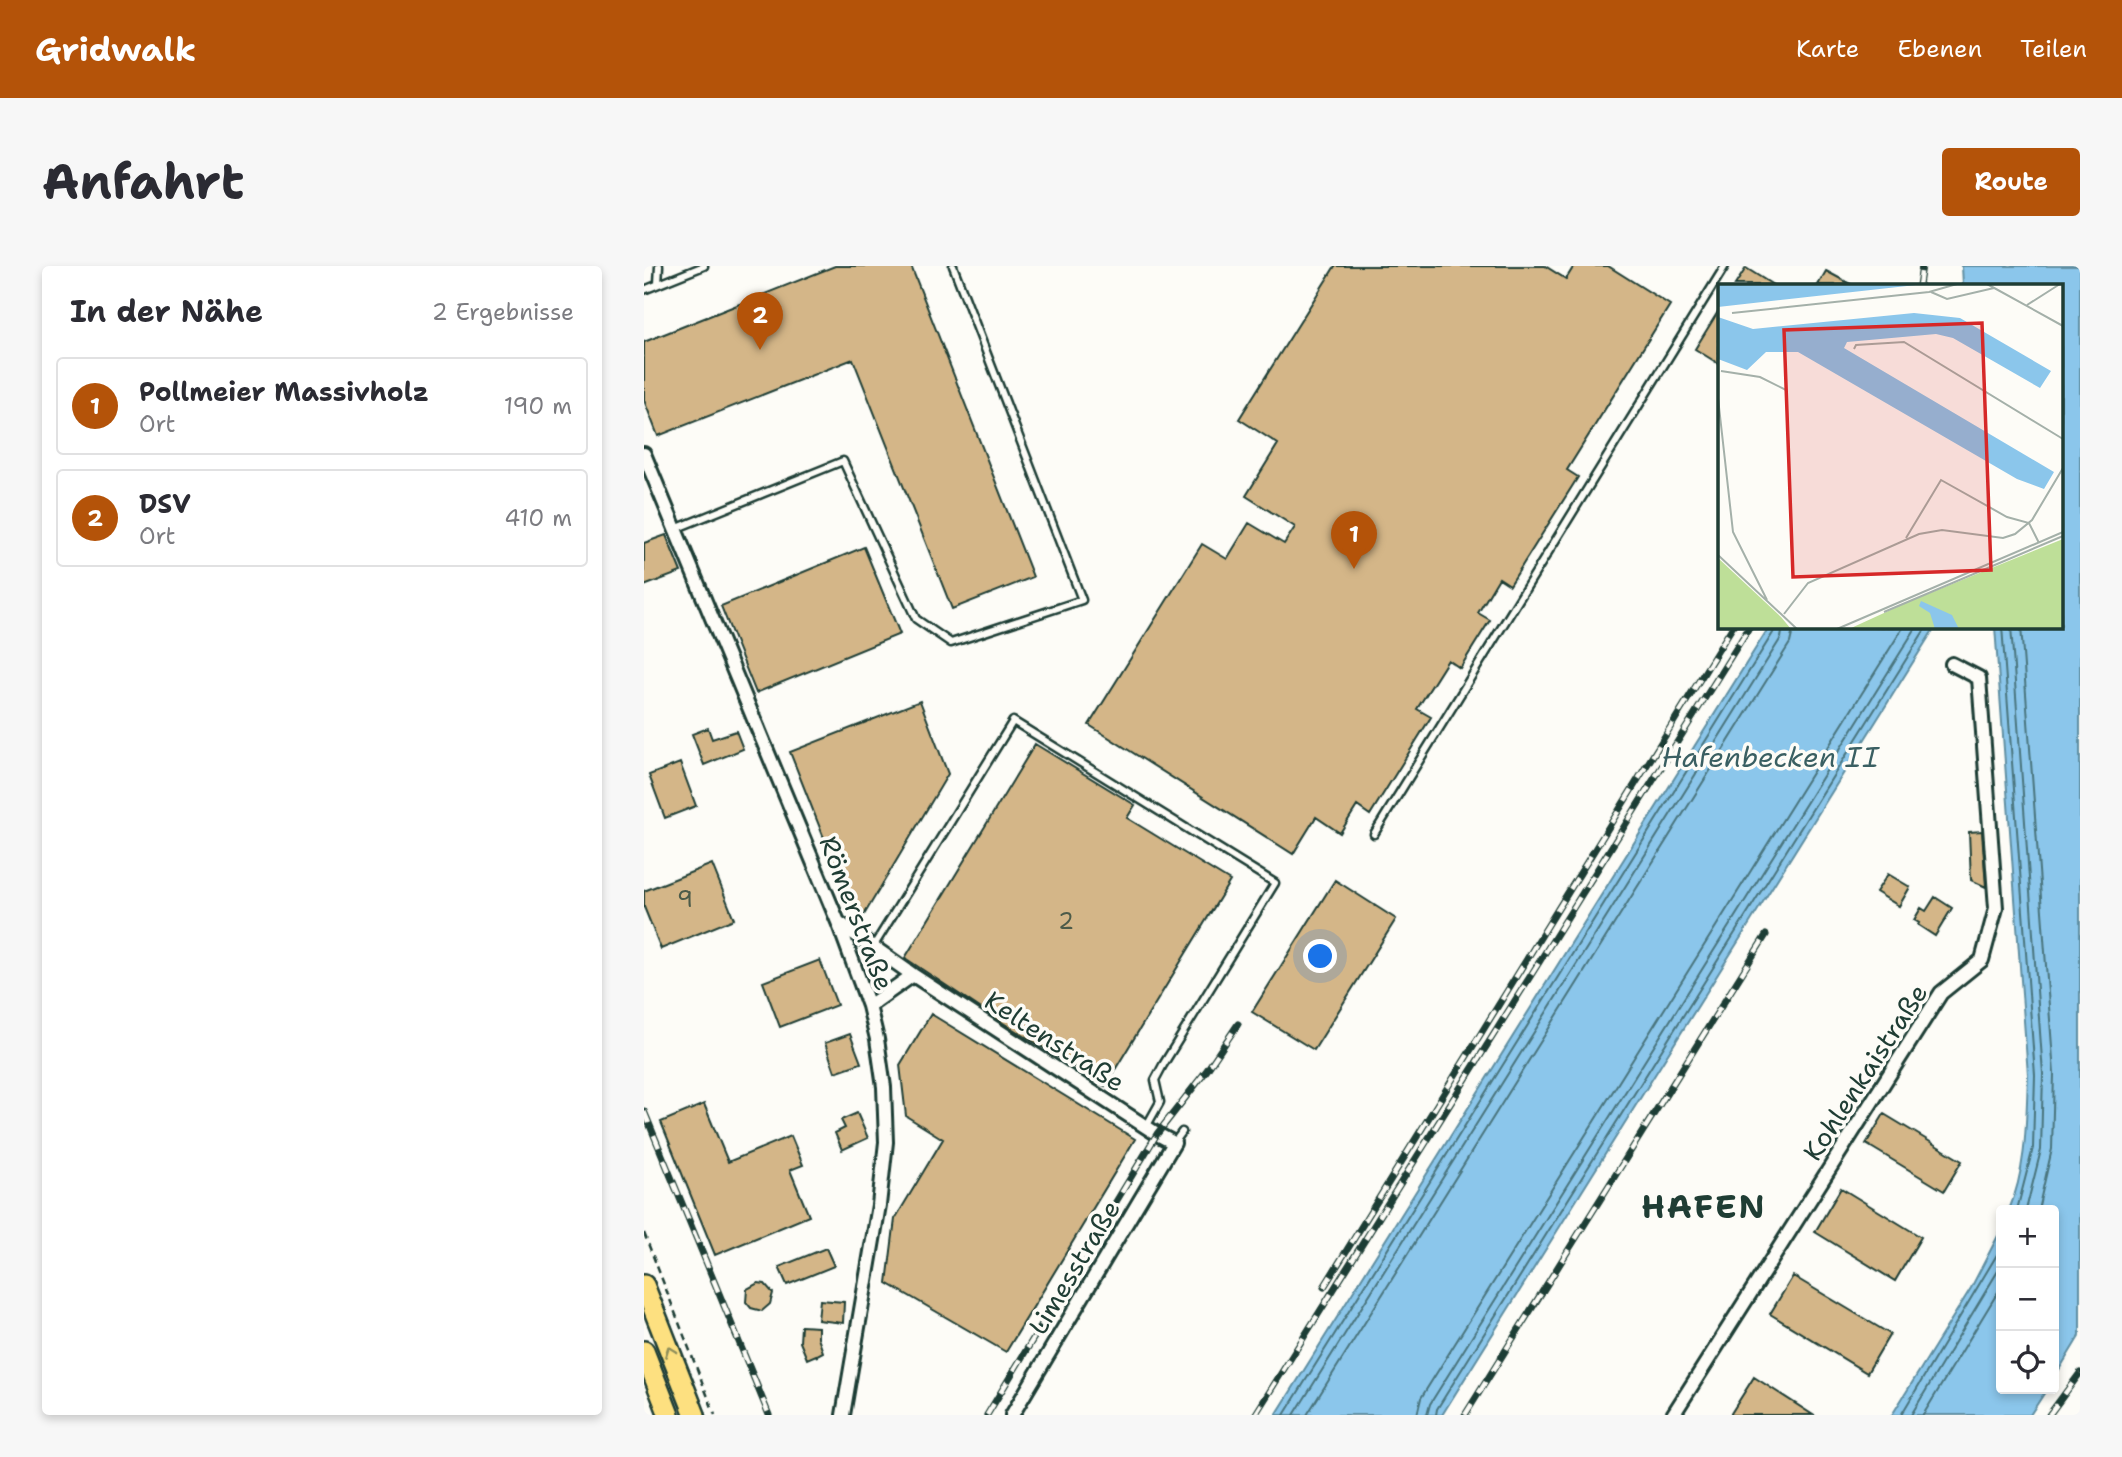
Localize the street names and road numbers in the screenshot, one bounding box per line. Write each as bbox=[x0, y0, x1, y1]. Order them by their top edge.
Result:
street label: Römerstraße bbox=[812, 831, 902, 995]
street label: Kohlenkaistraße bbox=[1795, 977, 1935, 1167]
street label: Keltenstraße bbox=[978, 983, 1132, 1099]
street label: Limesstraße bbox=[1020, 1193, 1128, 1341]

